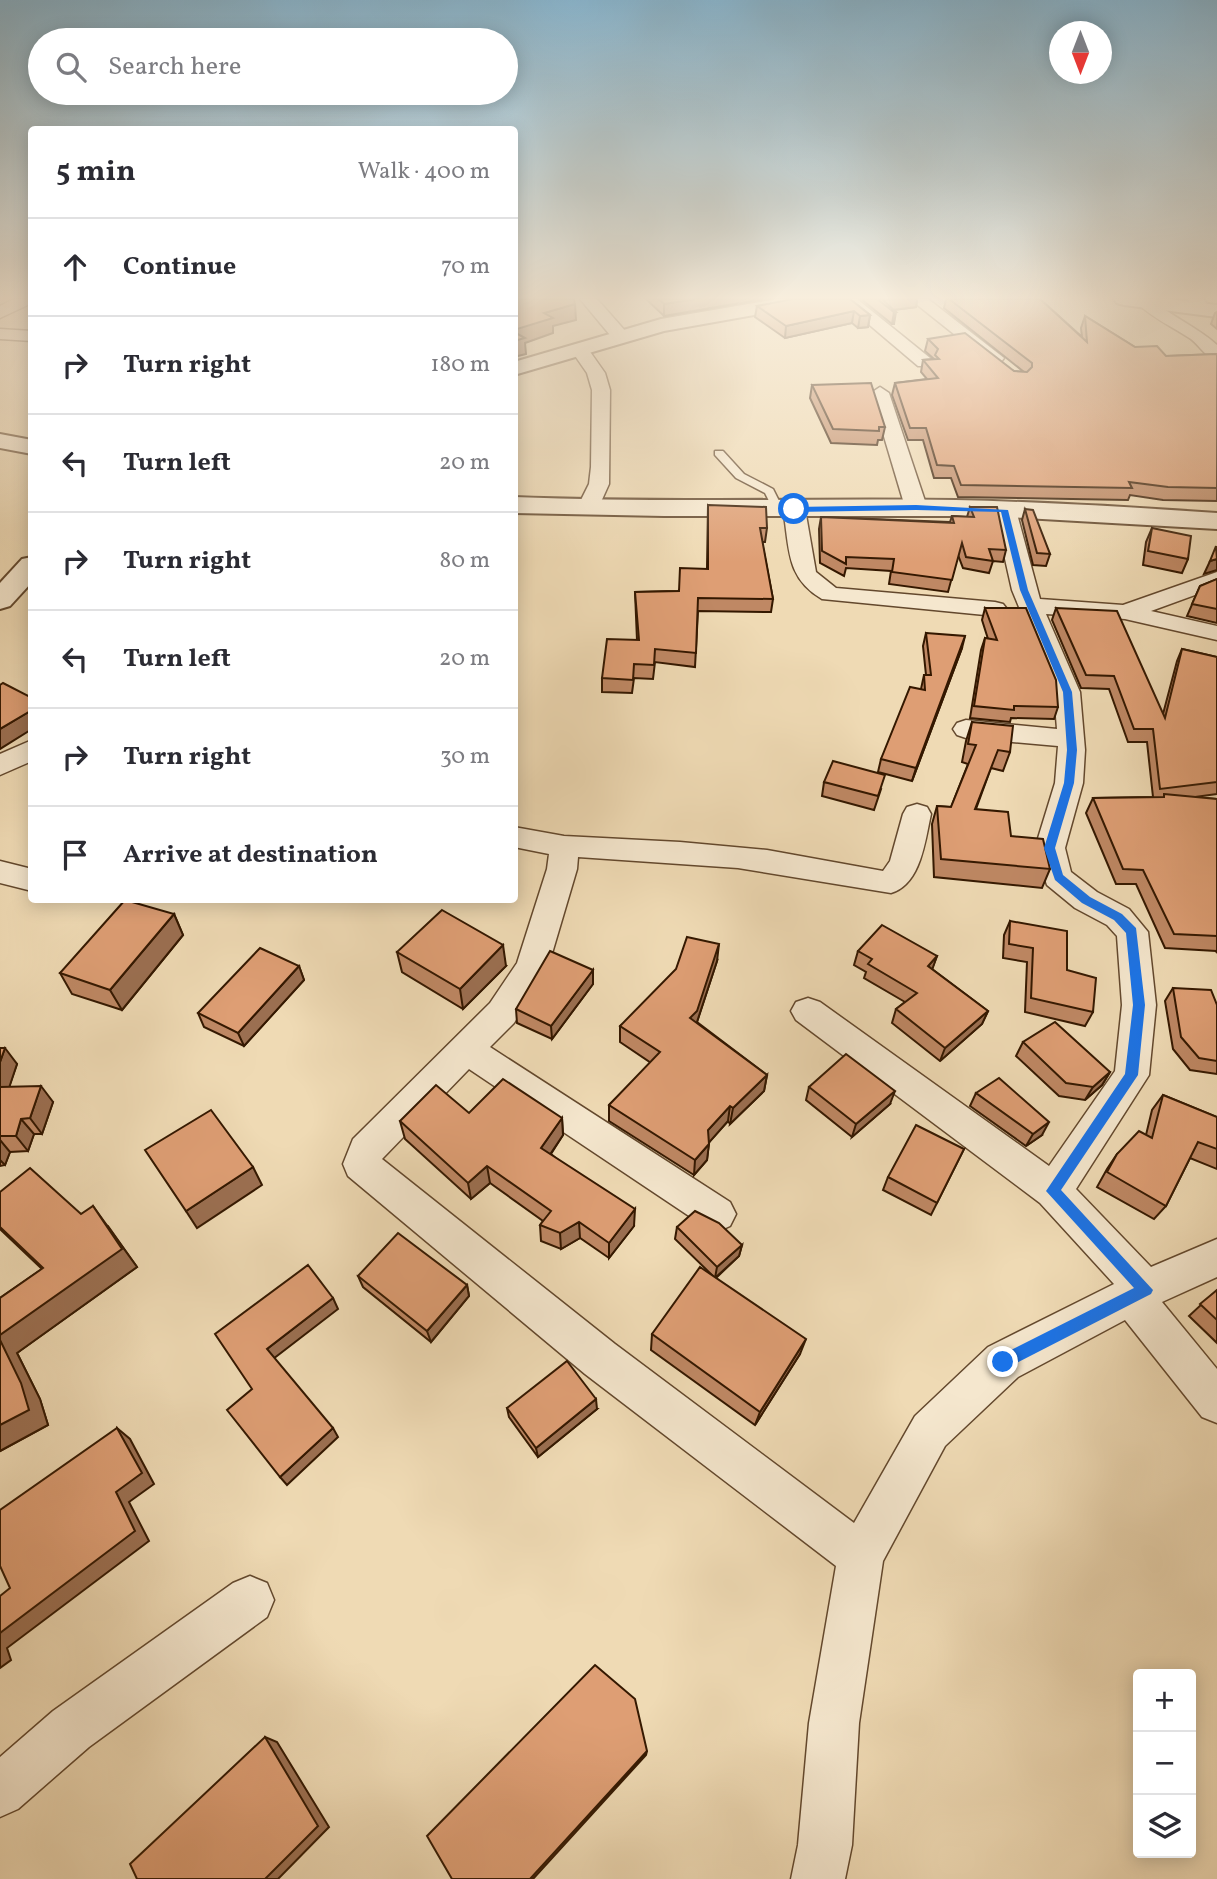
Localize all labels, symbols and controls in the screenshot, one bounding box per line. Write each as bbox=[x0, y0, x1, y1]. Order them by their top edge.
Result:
north arrow bbox=[1049, 21, 1112, 84]
search box bbox=[28, 28, 518, 105]
icon: search bbox=[52, 48, 90, 86]
text: Search here bbox=[108, 49, 241, 85]
text: 5 min bbox=[56, 151, 136, 193]
text: Walk · 400 m bbox=[358, 156, 490, 188]
icon: ahead bbox=[56, 248, 94, 286]
text: Continue bbox=[123, 249, 236, 285]
text: 70 m bbox=[441, 251, 490, 283]
icon: right bbox=[56, 346, 94, 384]
text: Turn right bbox=[123, 347, 251, 383]
text: 180 m bbox=[431, 349, 490, 381]
icon: left bbox=[56, 444, 94, 482]
text: Turn left bbox=[123, 445, 231, 481]
text: 20 m bbox=[439, 447, 490, 479]
route start bbox=[778, 493, 809, 524]
icon: right bbox=[56, 542, 94, 580]
text: Turn right bbox=[123, 543, 251, 579]
text: 80 m bbox=[440, 545, 490, 577]
icon: left bbox=[56, 640, 94, 678]
text: Turn left bbox=[123, 641, 231, 677]
text: 20 m bbox=[439, 643, 490, 675]
icon: right bbox=[56, 738, 94, 776]
text: Turn right bbox=[123, 739, 251, 775]
text: 30 m bbox=[440, 741, 490, 773]
icon: arrive bbox=[56, 836, 94, 874]
text: Arrive at destination bbox=[123, 837, 378, 873]
route end bbox=[987, 1346, 1018, 1377]
map controls bbox=[1133, 1669, 1196, 1858]
button: + bbox=[1133, 1669, 1196, 1732]
button: − bbox=[1133, 1732, 1196, 1795]
button: layers bbox=[1133, 1795, 1196, 1858]

